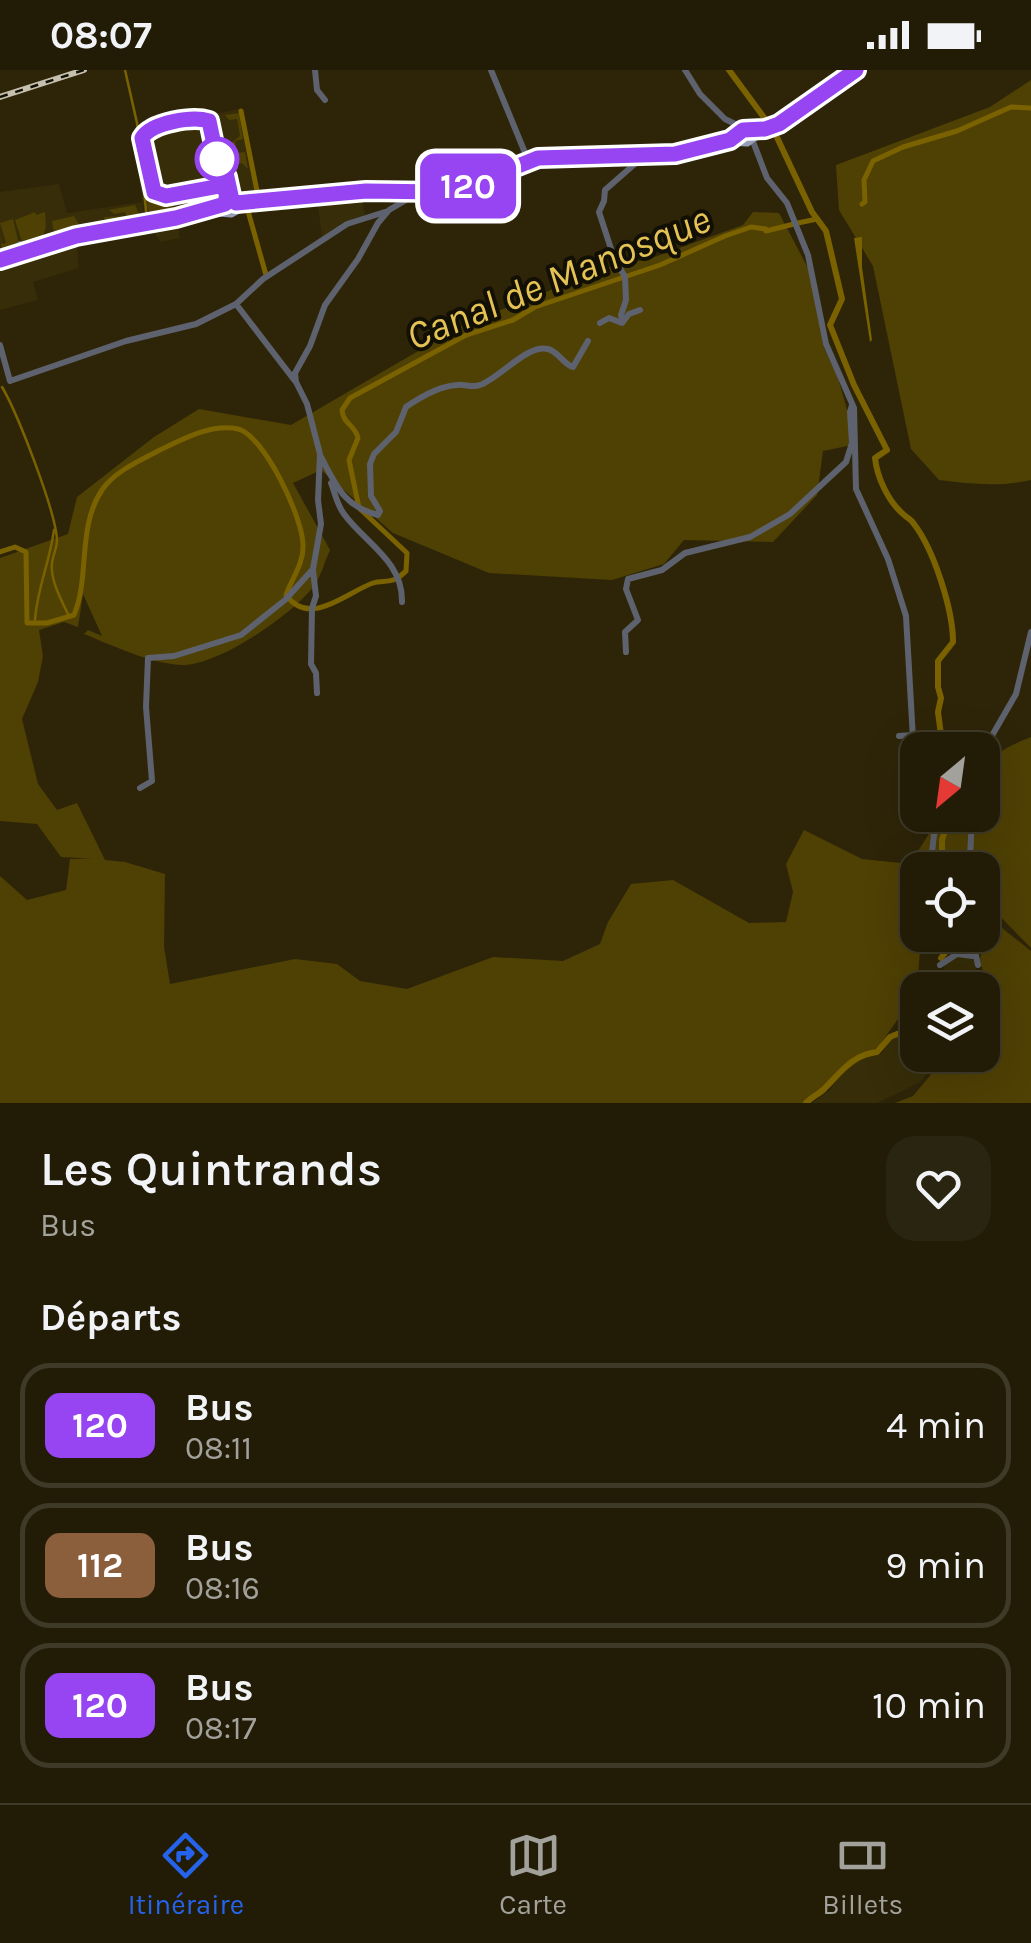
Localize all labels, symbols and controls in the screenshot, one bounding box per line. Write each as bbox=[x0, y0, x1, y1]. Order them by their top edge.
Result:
text: 08:07 bbox=[50, 13, 152, 58]
unlabelled marker bbox=[196, 138, 238, 180]
line badge: 120 bbox=[410, 154, 526, 218]
text: 120 bbox=[440, 166, 496, 207]
water label: Canal de Manosque bbox=[399, 195, 717, 360]
north arrow bbox=[900, 732, 1000, 832]
map controls bbox=[900, 732, 1000, 1072]
button: locate bbox=[900, 852, 1000, 952]
button: layers bbox=[900, 972, 1000, 1072]
button: heart bbox=[886, 1136, 991, 1241]
text: Les Quintrands bbox=[40, 1141, 382, 1197]
text: Bus bbox=[40, 1207, 96, 1244]
text: Départs bbox=[40, 1295, 182, 1340]
text: Bus bbox=[185, 1385, 254, 1430]
text: 4 min bbox=[886, 1403, 986, 1448]
text: 120 bbox=[72, 1405, 128, 1446]
text: 08:11 bbox=[185, 1430, 252, 1467]
text: Bus bbox=[185, 1525, 254, 1570]
text: 9 min bbox=[885, 1543, 986, 1588]
text: 112 bbox=[77, 1545, 123, 1586]
text: 08:16 bbox=[185, 1570, 260, 1607]
text: Bus bbox=[185, 1665, 254, 1710]
text: 10 min bbox=[872, 1683, 986, 1728]
text: 120 bbox=[72, 1685, 128, 1726]
text: 08:17 bbox=[185, 1710, 257, 1747]
tab: Itinéraire bbox=[128, 1828, 244, 1921]
tab: Carte bbox=[499, 1828, 567, 1921]
tab: Billets bbox=[822, 1828, 903, 1921]

